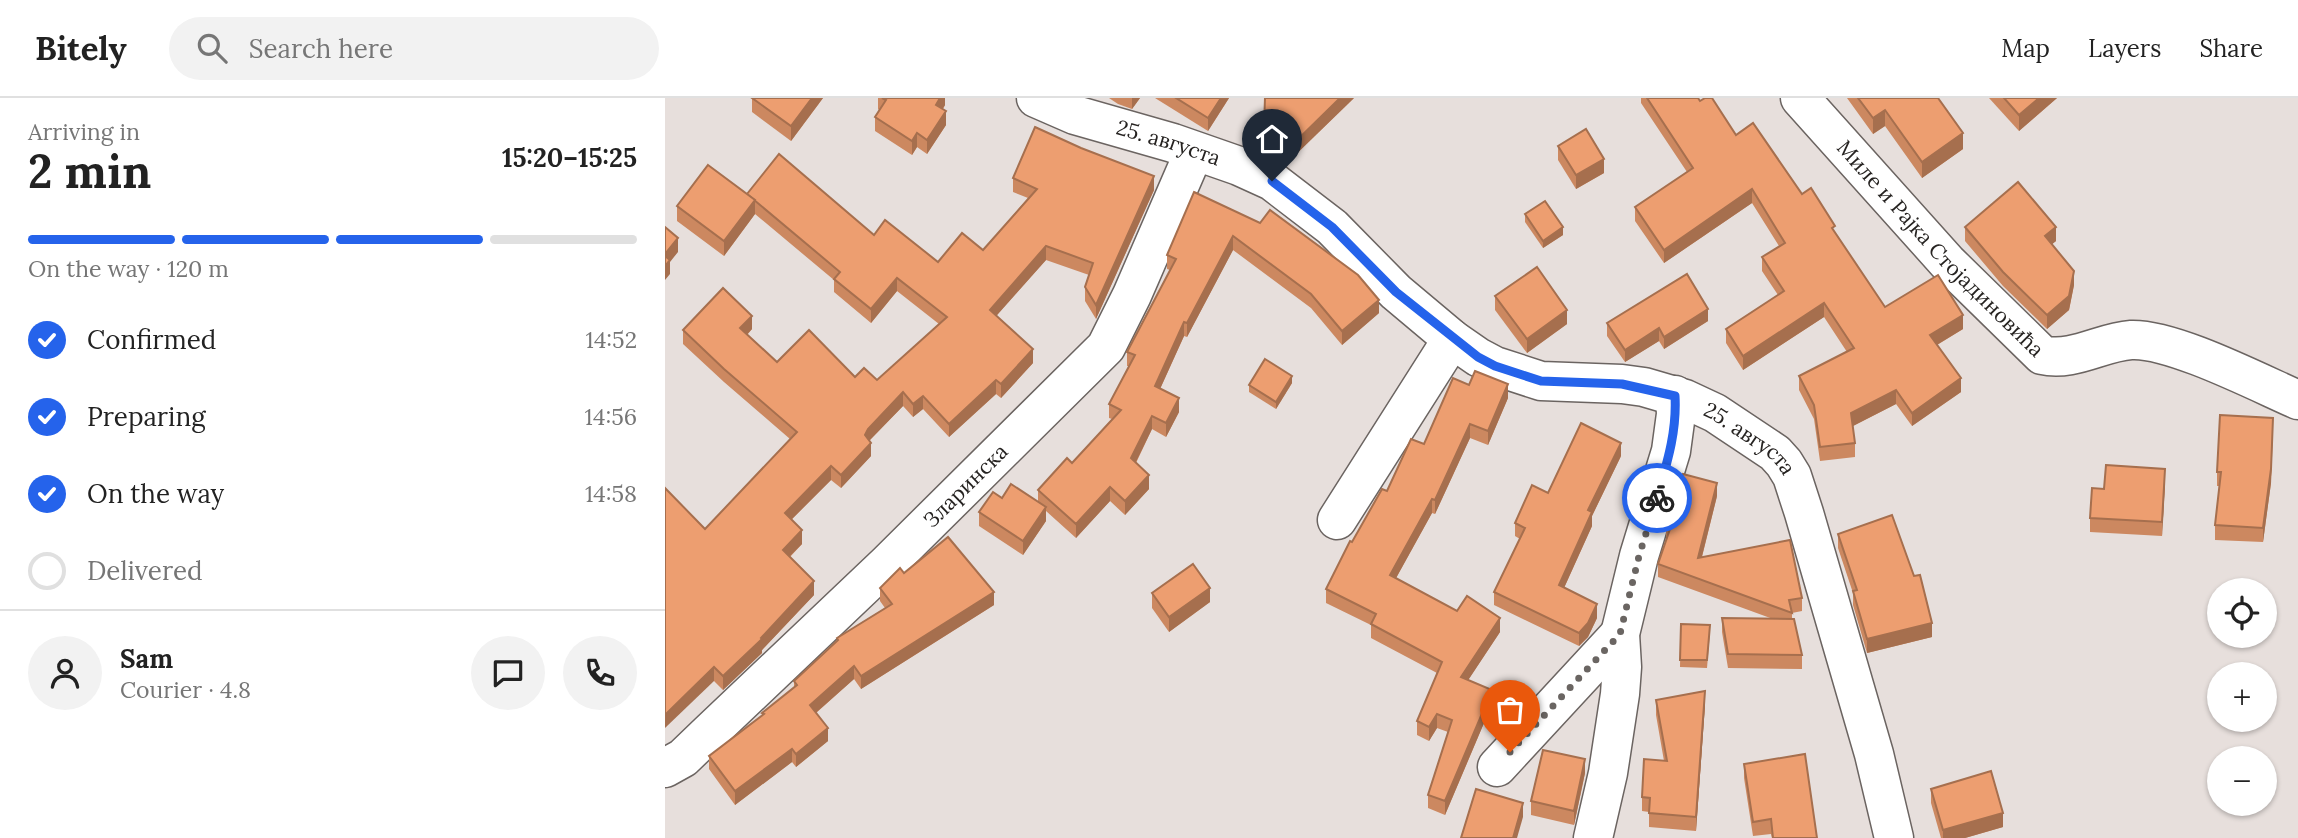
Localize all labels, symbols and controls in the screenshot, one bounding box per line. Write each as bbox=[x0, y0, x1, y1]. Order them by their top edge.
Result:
search box bbox=[169, 17, 659, 80]
text: Bitely bbox=[35, 27, 127, 69]
icon: search bbox=[193, 29, 231, 67]
text: Search here bbox=[249, 32, 393, 65]
text: Map bbox=[2001, 33, 2050, 64]
text: Layers bbox=[2088, 33, 2161, 64]
text: Share bbox=[2199, 33, 2263, 64]
pin bbox=[1242, 109, 1302, 181]
street label: 25. августа bbox=[1113, 114, 1224, 172]
text: Arriving in bbox=[28, 117, 140, 146]
icon: home bbox=[1253, 120, 1291, 158]
street label: Миле и Рајка Стојадиновића bbox=[1831, 134, 2050, 363]
text: 15:20–15:25 bbox=[502, 141, 637, 174]
text: 2 min bbox=[28, 142, 151, 201]
text: On the way · 120 m bbox=[28, 254, 229, 283]
icon: check bbox=[28, 321, 66, 359]
text: Confirmed bbox=[87, 323, 216, 356]
text: 14:52 bbox=[586, 325, 637, 354]
street label: 25. августа bbox=[1700, 396, 1802, 480]
icon: check bbox=[28, 398, 66, 436]
text: Preparing bbox=[87, 400, 206, 433]
text: 14:56 bbox=[585, 402, 637, 431]
street label: Зларинска bbox=[917, 438, 1013, 533]
courier bbox=[1622, 463, 1692, 533]
icon: check bbox=[28, 475, 66, 513]
text: On the way bbox=[87, 477, 224, 510]
text: 14:58 bbox=[585, 479, 637, 508]
icon: bike bbox=[1638, 479, 1676, 517]
text: Delivered bbox=[87, 554, 203, 587]
map controls bbox=[2207, 578, 2277, 816]
button: locate bbox=[2207, 578, 2277, 648]
button: person bbox=[28, 636, 102, 710]
button: chat bbox=[471, 636, 545, 710]
button: phone bbox=[563, 636, 637, 710]
text: Sam bbox=[120, 642, 173, 675]
button: + bbox=[2207, 662, 2277, 732]
text: Courier · 4.8 bbox=[120, 675, 251, 704]
pin bbox=[1480, 680, 1540, 752]
icon: bag bbox=[1491, 691, 1529, 729]
button: − bbox=[2207, 746, 2277, 816]

